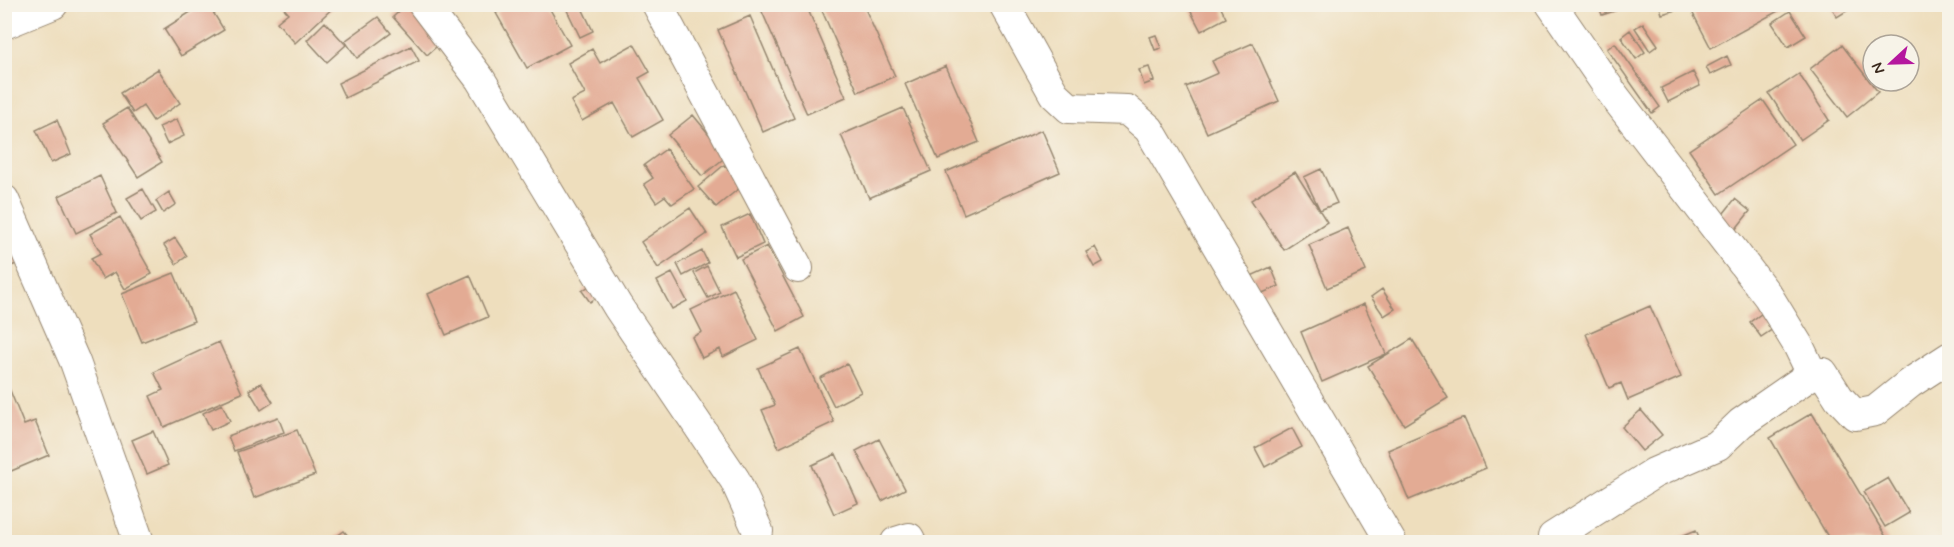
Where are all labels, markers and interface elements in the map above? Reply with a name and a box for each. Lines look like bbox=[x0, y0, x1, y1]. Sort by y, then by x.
north arrow bbox=[1861, 33, 1921, 93]
text: N bbox=[1867, 59, 1890, 77]

